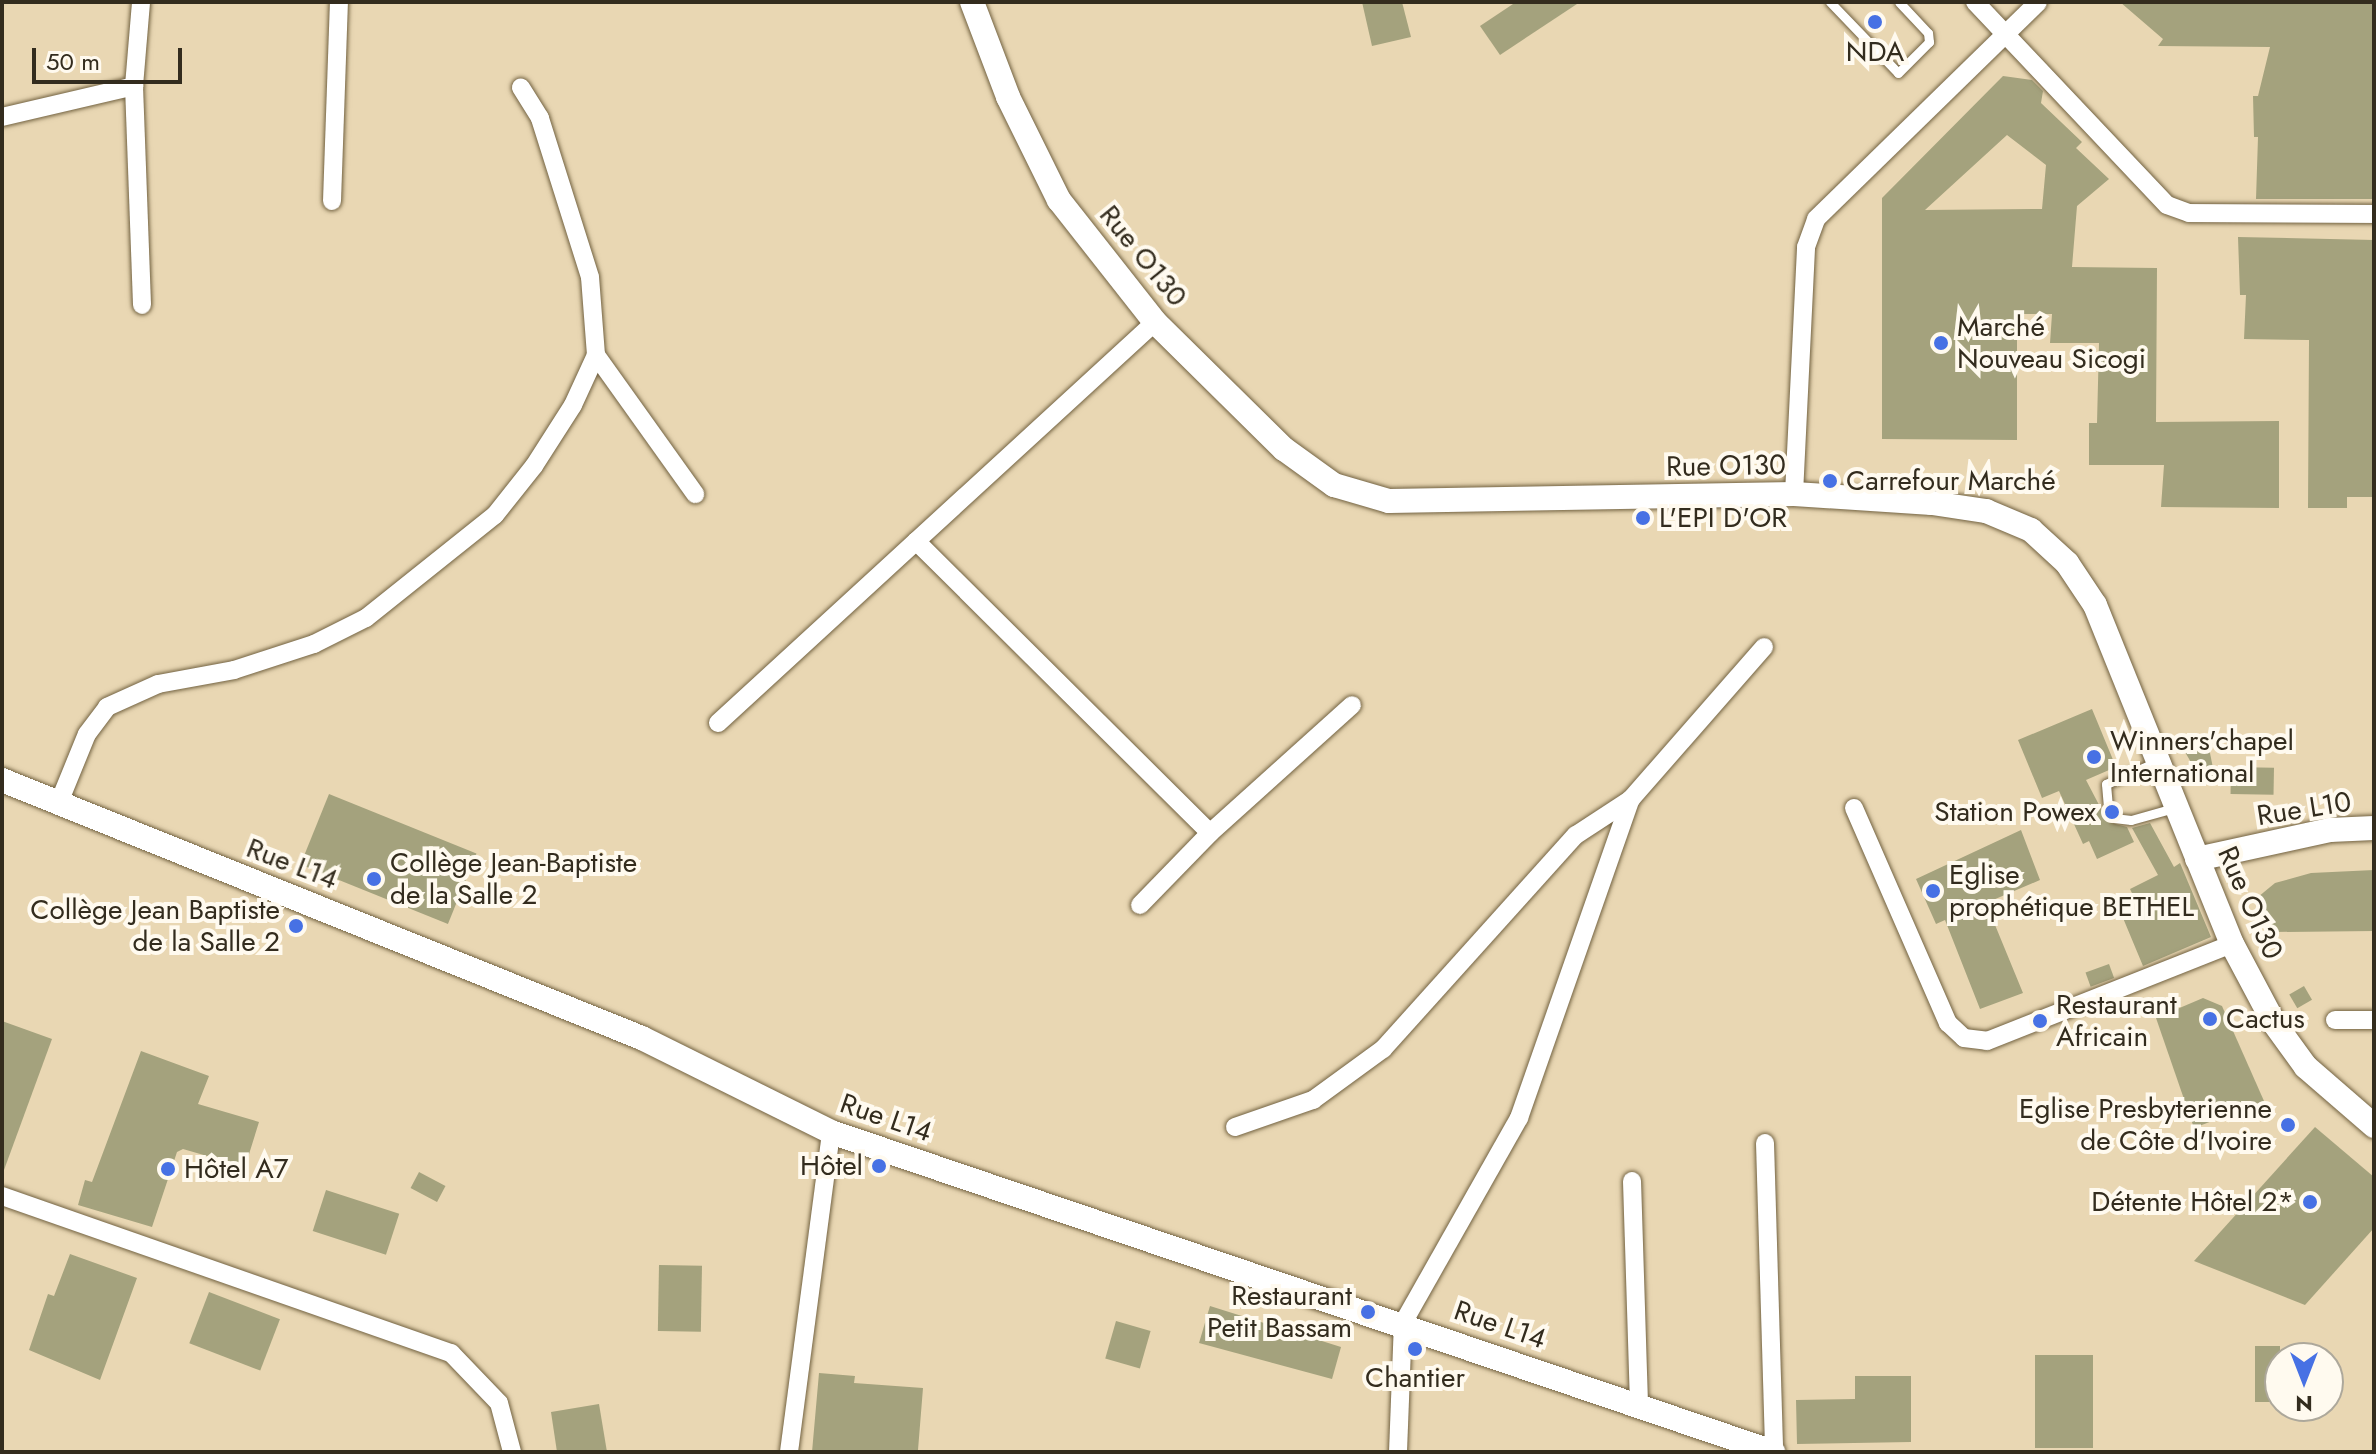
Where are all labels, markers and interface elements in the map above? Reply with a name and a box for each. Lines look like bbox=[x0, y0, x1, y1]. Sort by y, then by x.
marker: NDA bbox=[1866, 13, 1884, 31]
scale bar bbox=[36, 32, 186, 82]
place label: NDA bbox=[1846, 35, 1904, 69]
text: 50 m bbox=[46, 44, 100, 79]
street label: Rue O130 bbox=[1092, 199, 1194, 313]
place label: Marché Nouveau Sicogi bbox=[1957, 310, 2146, 376]
marker: Marché Nouveau Sicogi bbox=[1932, 334, 1950, 352]
street label: Rue O130 bbox=[1666, 448, 1786, 484]
place label: Carrefour Marché bbox=[1846, 464, 2056, 498]
marker: Carrefour Marché bbox=[1821, 472, 1839, 490]
place label: L'EPI D'OR bbox=[1659, 501, 1787, 535]
marker: L'EPI D'OR bbox=[1634, 509, 1652, 527]
place label: Winners'chapel International bbox=[2110, 724, 2294, 790]
marker: Winners'chapel International bbox=[2085, 748, 2103, 766]
street label: Rue L10 bbox=[2254, 785, 2354, 833]
place label: Station Powex bbox=[1934, 795, 2096, 829]
marker: Station Powex bbox=[2103, 803, 2121, 821]
street label: Rue L14 bbox=[242, 831, 342, 897]
street label: Rue O130 bbox=[2210, 841, 2290, 965]
place label: Collège Jean-Baptiste de la Salle 2 bbox=[390, 846, 637, 912]
place label: Eglise prophétique BETHEL bbox=[1949, 858, 2194, 924]
marker: Collège Jean-Baptiste de la Salle 2 bbox=[365, 870, 383, 888]
marker: Eglise prophétique BETHEL bbox=[1924, 882, 1942, 900]
place label: Collège Jean Baptiste de la Salle 2 bbox=[30, 893, 280, 959]
marker: Collège Jean Baptiste de la Salle 2 bbox=[287, 917, 305, 935]
place label: Restaurant Africain bbox=[2056, 988, 2177, 1054]
place label: Cactus bbox=[2226, 1002, 2305, 1036]
marker: Cactus bbox=[2201, 1010, 2219, 1028]
marker: Restaurant Africain bbox=[2031, 1012, 2049, 1030]
street label: Rue L14 bbox=[836, 1087, 936, 1149]
place label: Eglise Presbyterienne de Côte d'Ivoire bbox=[2019, 1092, 2272, 1158]
marker: Eglise Presbyterienne de Côte d'Ivoire bbox=[2279, 1116, 2297, 1134]
place label: Hôtel bbox=[800, 1149, 863, 1183]
place label: Hôtel A7 bbox=[184, 1152, 288, 1186]
marker: Hôtel bbox=[870, 1157, 888, 1175]
marker: Hôtel A7 bbox=[159, 1160, 177, 1178]
place label: Détente Hôtel 2* bbox=[2091, 1185, 2294, 1219]
marker: Détente Hôtel 2* bbox=[2301, 1193, 2319, 1211]
place label: Restaurant Petit Bassam bbox=[1207, 1279, 1352, 1345]
street label: Rue L14 bbox=[1450, 1294, 1550, 1356]
marker: Restaurant Petit Bassam bbox=[1359, 1303, 1377, 1321]
marker: Chantier bbox=[1406, 1340, 1424, 1358]
north arrow bbox=[2264, 1342, 2344, 1422]
place label: Chantier bbox=[1365, 1361, 1465, 1395]
text: N bbox=[2295, 1388, 2313, 1420]

